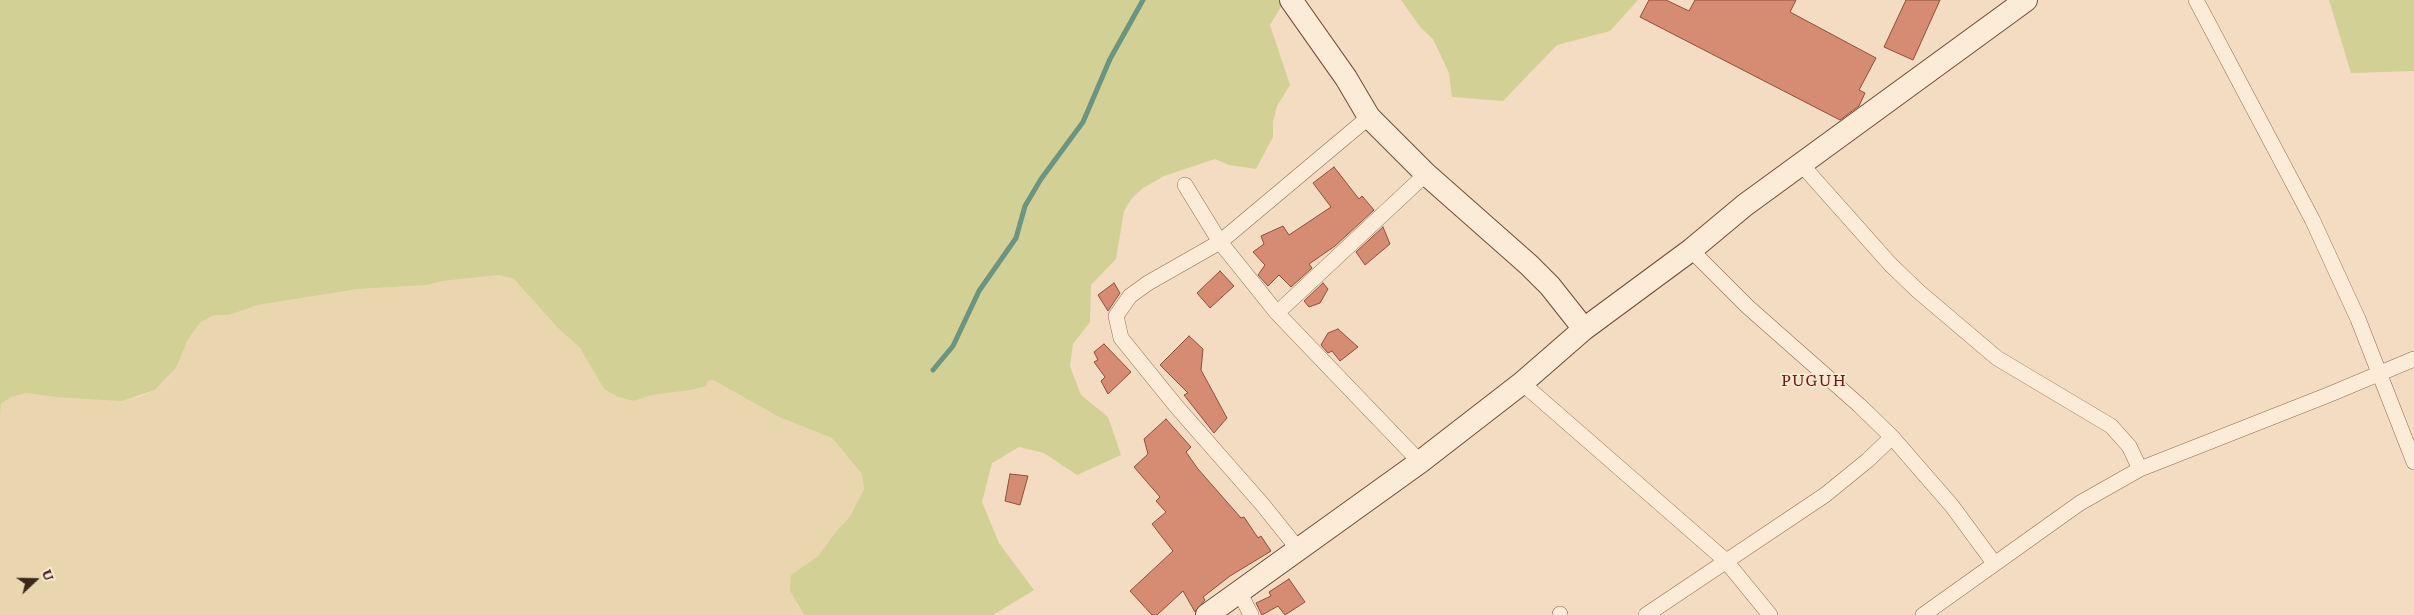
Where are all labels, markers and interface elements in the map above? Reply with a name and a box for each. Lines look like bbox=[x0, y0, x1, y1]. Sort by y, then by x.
district label: PUGUH bbox=[1780, 371, 1848, 391]
north arrow bbox=[10, 555, 60, 605]
text: U bbox=[38, 566, 60, 583]

